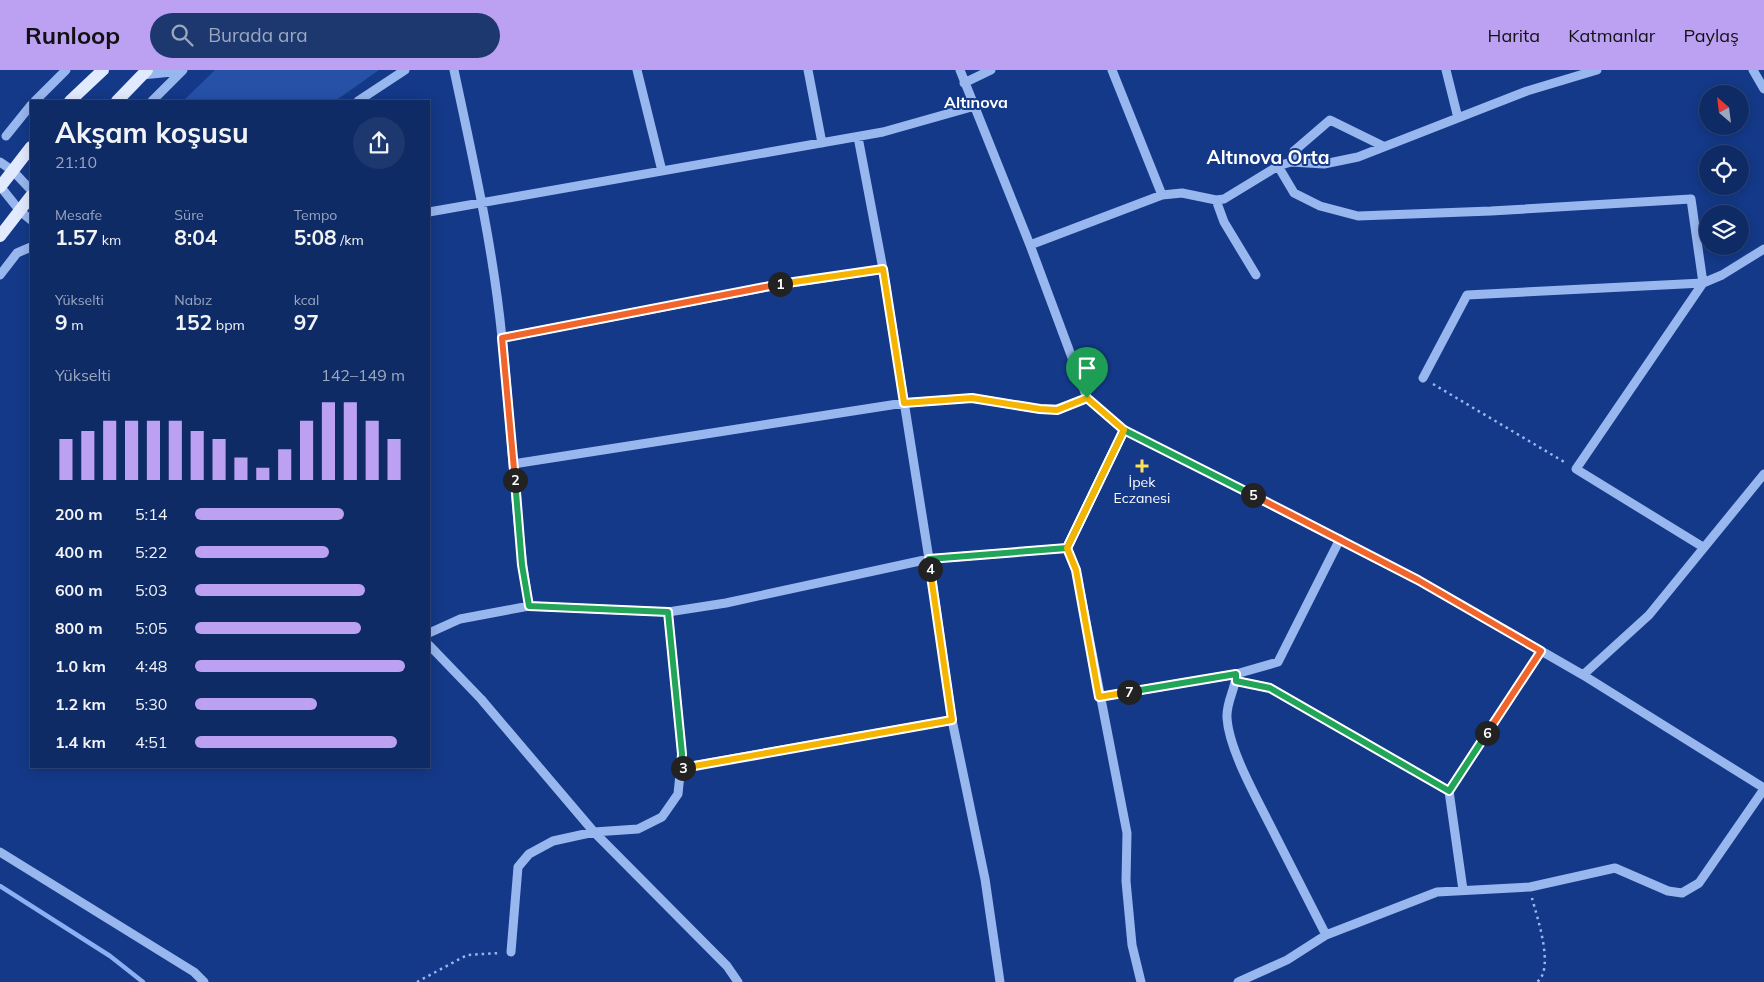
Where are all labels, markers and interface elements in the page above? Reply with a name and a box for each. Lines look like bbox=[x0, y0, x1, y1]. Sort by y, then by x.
search box bbox=[150, 13, 500, 58]
text: Runloop bbox=[25, 20, 120, 50]
icon: search bbox=[168, 21, 196, 49]
text: Burada ara bbox=[208, 23, 308, 47]
text: Harita bbox=[1488, 24, 1540, 47]
text: Katmanlar bbox=[1568, 24, 1655, 47]
text: Paylaş bbox=[1683, 24, 1739, 47]
north arrow bbox=[1699, 85, 1749, 135]
map controls bbox=[1699, 85, 1749, 255]
district label: Altınova bbox=[944, 92, 1008, 112]
text: Akşam koşusu bbox=[55, 115, 249, 150]
button: share bbox=[353, 117, 405, 169]
district label: Altınova Orta bbox=[1207, 145, 1329, 169]
button: locate bbox=[1699, 145, 1749, 195]
text: 21:10 bbox=[55, 152, 97, 172]
button: layers bbox=[1699, 205, 1749, 255]
text: Mesafe bbox=[55, 206, 102, 224]
text: Süre bbox=[174, 206, 204, 224]
text: Tempo bbox=[294, 206, 337, 224]
text: 1.57 bbox=[55, 224, 98, 250]
text: 8:04 bbox=[174, 224, 217, 250]
text: 5:08 bbox=[294, 224, 337, 250]
text: km bbox=[98, 231, 121, 249]
text: /km bbox=[337, 231, 364, 249]
pin: 1 bbox=[768, 272, 792, 296]
text: 1 bbox=[776, 275, 785, 293]
text: Yükselti bbox=[55, 291, 104, 309]
text: Nabız bbox=[174, 291, 212, 309]
text: kcal bbox=[294, 291, 319, 309]
text: 9 bbox=[55, 309, 68, 335]
text: 152 bbox=[174, 309, 212, 335]
text: 97 bbox=[294, 309, 319, 335]
text: m bbox=[68, 316, 84, 334]
text: bpm bbox=[212, 316, 245, 334]
pin bbox=[1066, 347, 1108, 398]
icon: arrive bbox=[1073, 354, 1101, 382]
text: Yükselti bbox=[55, 365, 111, 385]
text: 142–149 m bbox=[321, 365, 405, 385]
marker: İpek Eczanesi bbox=[1136, 460, 1148, 472]
pin: 2 bbox=[502, 468, 528, 492]
text: 2 bbox=[511, 471, 520, 489]
place label: İpek Eczanesi bbox=[1114, 473, 1170, 507]
pin: 5 bbox=[1240, 482, 1266, 508]
text: 5 bbox=[1249, 486, 1258, 504]
text: 200 m bbox=[55, 504, 103, 524]
text: 5:14 bbox=[135, 504, 167, 524]
text: 400 m bbox=[55, 542, 103, 562]
text: 5:22 bbox=[135, 542, 167, 562]
pin: 4 bbox=[918, 556, 942, 582]
text: 4 bbox=[926, 560, 935, 578]
text: 600 m bbox=[55, 580, 103, 600]
text: 5:03 bbox=[135, 580, 167, 600]
text: 800 m bbox=[55, 618, 103, 638]
text: 5:05 bbox=[135, 618, 167, 638]
text: 1.0 km bbox=[55, 656, 106, 676]
text: 4:48 bbox=[135, 656, 167, 676]
pin: 7 bbox=[1116, 680, 1142, 704]
text: 7 bbox=[1125, 683, 1134, 701]
text: 1.2 km bbox=[55, 694, 106, 714]
text: 5:30 bbox=[135, 694, 167, 714]
pin: 6 bbox=[1474, 720, 1500, 746]
text: 6 bbox=[1483, 724, 1492, 742]
text: 1.4 km bbox=[55, 732, 106, 752]
text: 4:51 bbox=[135, 732, 167, 752]
pin: 3 bbox=[670, 756, 696, 780]
text: 3 bbox=[679, 759, 688, 777]

